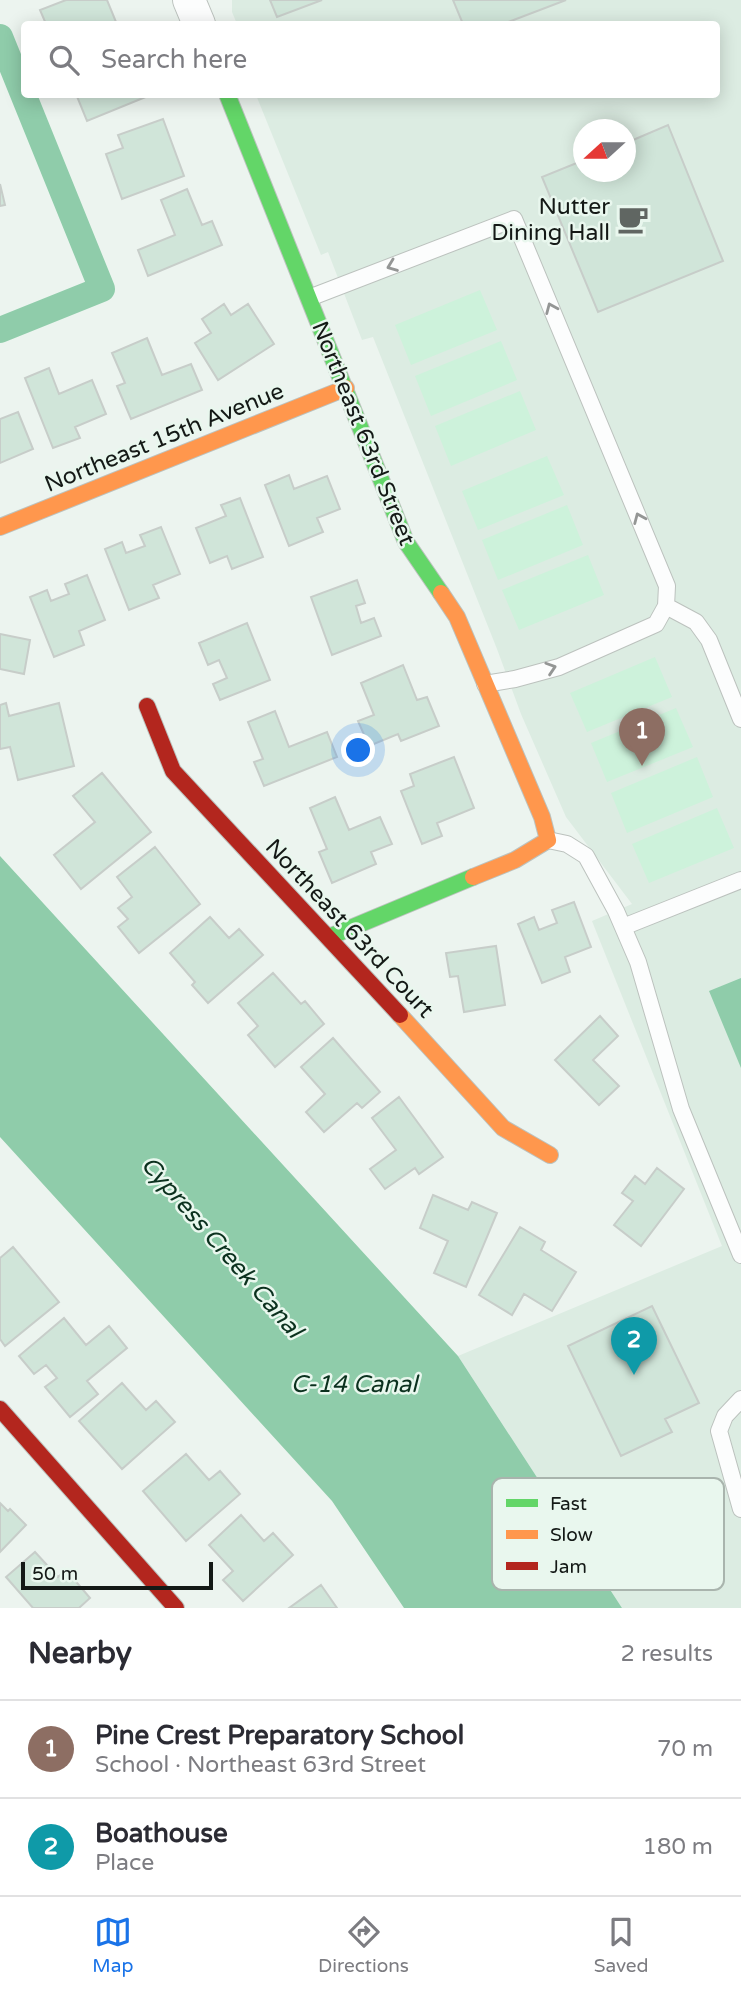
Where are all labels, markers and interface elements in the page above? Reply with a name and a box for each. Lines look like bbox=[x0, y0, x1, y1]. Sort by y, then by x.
search box bbox=[21, 21, 720, 98]
icon: search bbox=[45, 41, 83, 79]
text: Search here bbox=[101, 44, 247, 75]
north arrow bbox=[573, 119, 636, 182]
place label: Nutter Dining Hall bbox=[491, 193, 610, 247]
cafe icon: Nutter Dining Hall bbox=[616, 202, 650, 236]
one-way arrow bbox=[387, 257, 399, 271]
one-way arrow bbox=[546, 303, 560, 315]
street label: Northeast 63rd Street bbox=[305, 317, 421, 550]
street label: Northeast 15th Avenue bbox=[41, 377, 288, 499]
one-way arrow bbox=[633, 513, 647, 525]
one-way arrow bbox=[545, 662, 557, 677]
pin: 1 bbox=[619, 708, 665, 766]
your location bbox=[341, 733, 375, 767]
street label: Northeast 63rd Court bbox=[259, 833, 440, 1024]
water label: Cypress Creek Canal bbox=[135, 1151, 310, 1346]
pin: 2 bbox=[611, 1317, 657, 1375]
water label: C-14 Canal bbox=[291, 1370, 420, 1399]
legend bbox=[492, 1478, 724, 1590]
text: Fast bbox=[550, 1493, 587, 1515]
text: Slow bbox=[550, 1524, 593, 1546]
text: Jam bbox=[550, 1556, 587, 1578]
scale bar bbox=[21, 1559, 214, 1591]
text: 50 m bbox=[32, 1563, 78, 1585]
text: Nearby bbox=[28, 1635, 132, 1672]
text: 2 results bbox=[620, 1640, 713, 1668]
text: Pine Crest Preparatory School bbox=[95, 1720, 464, 1751]
text: 1 bbox=[44, 1735, 58, 1763]
text: 70 m bbox=[657, 1735, 713, 1763]
text: School · Northeast 63rd Street bbox=[95, 1751, 426, 1779]
text: Boathouse bbox=[95, 1818, 228, 1849]
text: 2 bbox=[44, 1833, 58, 1861]
text: 180 m bbox=[643, 1833, 713, 1861]
text: Place bbox=[95, 1849, 154, 1877]
tab: Map bbox=[92, 1913, 133, 1977]
tab: Directions bbox=[318, 1913, 409, 1977]
tab: Saved bbox=[594, 1913, 649, 1977]

